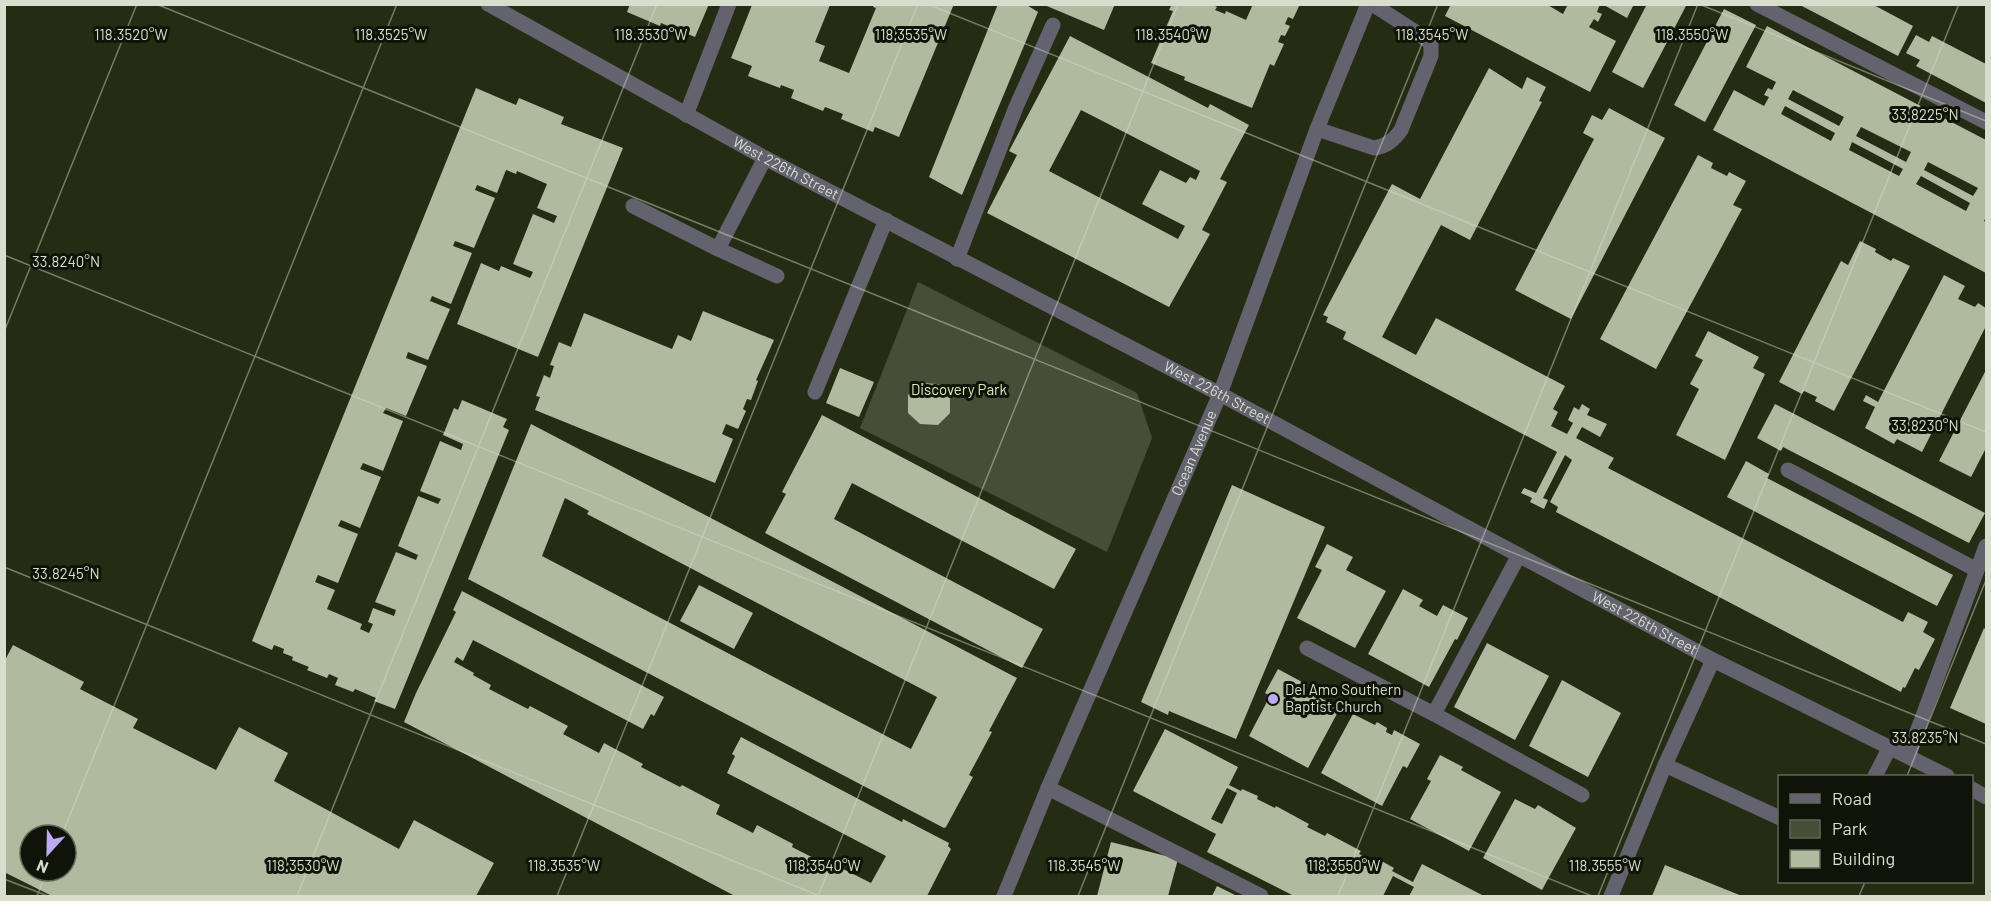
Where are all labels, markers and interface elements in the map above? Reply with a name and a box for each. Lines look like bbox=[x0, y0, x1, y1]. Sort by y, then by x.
text: 118.3520°W bbox=[94, 25, 168, 43]
text: 118.3525°W bbox=[355, 25, 427, 43]
text: 118.3530°W bbox=[614, 25, 688, 43]
text: 118.3535°W bbox=[875, 25, 947, 43]
text: 118.3540°W bbox=[1135, 25, 1209, 43]
text: 118.3545°W bbox=[1396, 25, 1468, 43]
text: 118.3550°W bbox=[1655, 25, 1729, 43]
text: 33.8225°N bbox=[1891, 105, 1959, 123]
street label: West 226th Street bbox=[730, 132, 842, 203]
text: 33.8240°N bbox=[32, 252, 100, 270]
street label: West 226th Street bbox=[1161, 356, 1273, 427]
park label: Discovery Park bbox=[911, 380, 1008, 398]
street label: Ocean Avenue bbox=[1167, 407, 1220, 498]
text: 33.8230°N bbox=[1891, 416, 1959, 434]
text: 33.8245°N bbox=[32, 564, 100, 582]
street label: West 226th Street bbox=[1589, 586, 1701, 658]
place label: Del Amo Southern Baptist Church bbox=[1285, 680, 1401, 715]
marker: Del Amo Southern Baptist Church bbox=[1266, 692, 1280, 706]
text: 33.8235°N bbox=[1892, 728, 1958, 746]
legend bbox=[1778, 775, 1973, 883]
text: Road bbox=[1832, 787, 1872, 809]
text: Park bbox=[1832, 817, 1867, 839]
north arrow bbox=[18, 823, 78, 883]
text: Building bbox=[1832, 847, 1895, 869]
text: 118.3530°W bbox=[266, 856, 340, 874]
text: 118.3535°W bbox=[528, 856, 600, 874]
text: 118.3540°W bbox=[787, 856, 861, 874]
text: 118.3545°W bbox=[1048, 856, 1120, 874]
text: 118.3550°W bbox=[1307, 856, 1381, 874]
text: 118.3555°W bbox=[1569, 856, 1641, 874]
text: N bbox=[34, 857, 51, 878]

